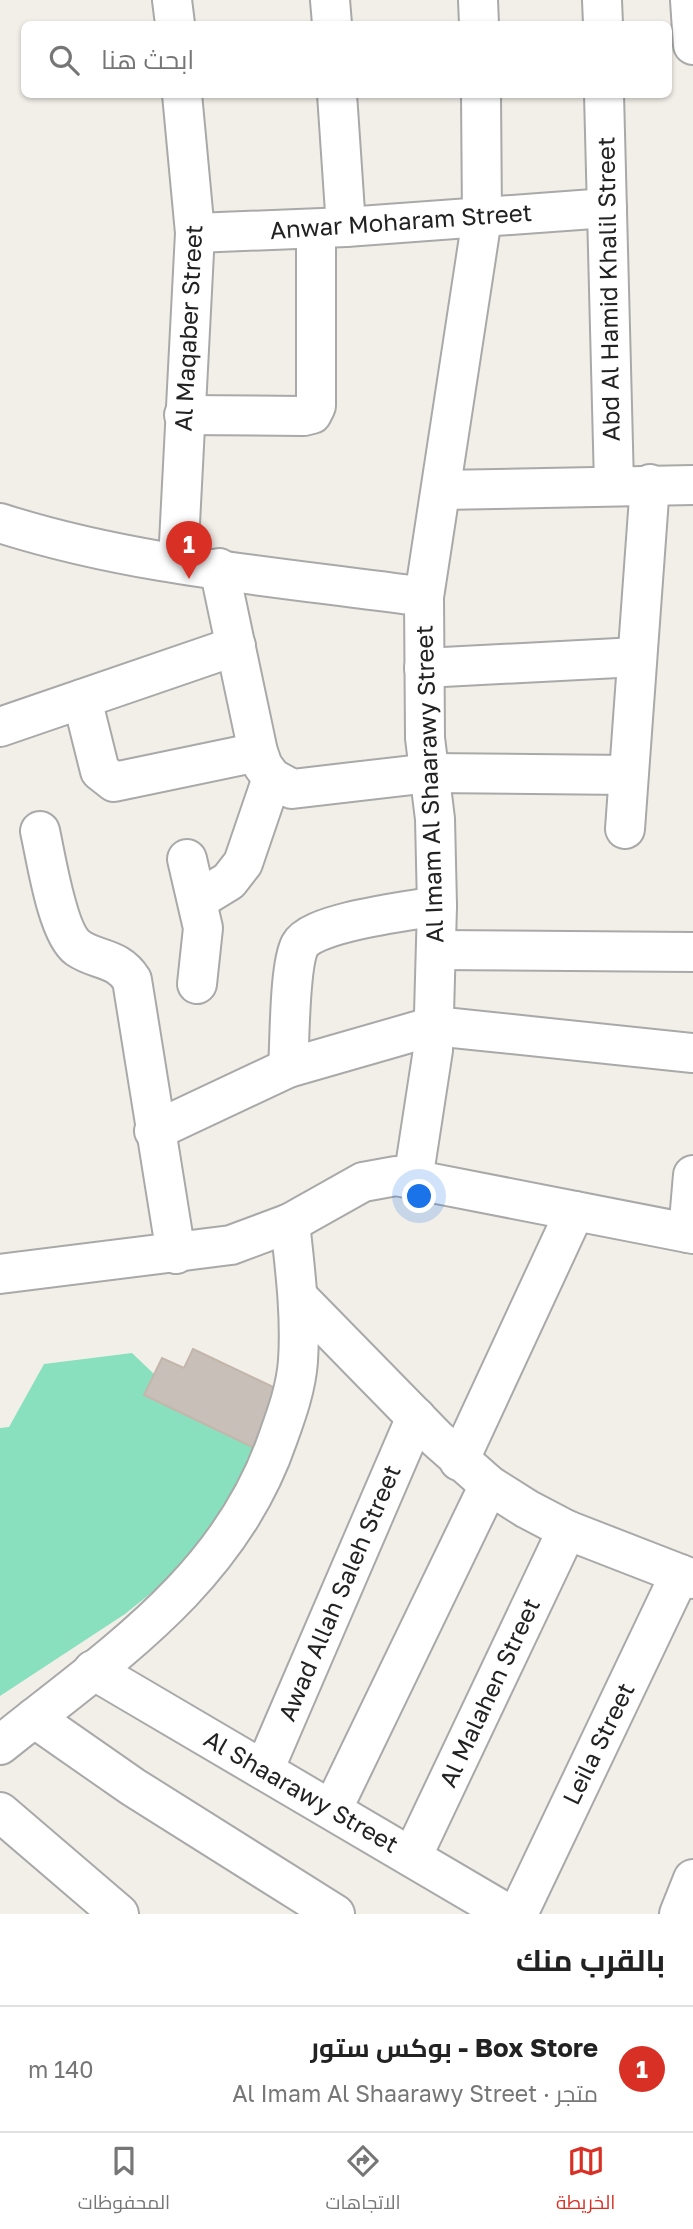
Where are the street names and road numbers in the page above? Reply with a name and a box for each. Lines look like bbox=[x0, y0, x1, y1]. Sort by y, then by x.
street label: Abd Al Hamid Khalil Street bbox=[590, 136, 625, 442]
street label: Anwar Moharam Street bbox=[269, 197, 533, 244]
street label: Al Maqaber Street bbox=[168, 224, 207, 432]
street label: Al Imam Al Shaarawy Street bbox=[408, 625, 449, 944]
street label: Awad Allah Saleh Street bbox=[271, 1460, 406, 1725]
street label: Al Malahen Street bbox=[432, 1593, 545, 1791]
street label: Leila Street bbox=[556, 1678, 640, 1809]
street label: Al Shaarawy Street bbox=[200, 1723, 404, 1858]

